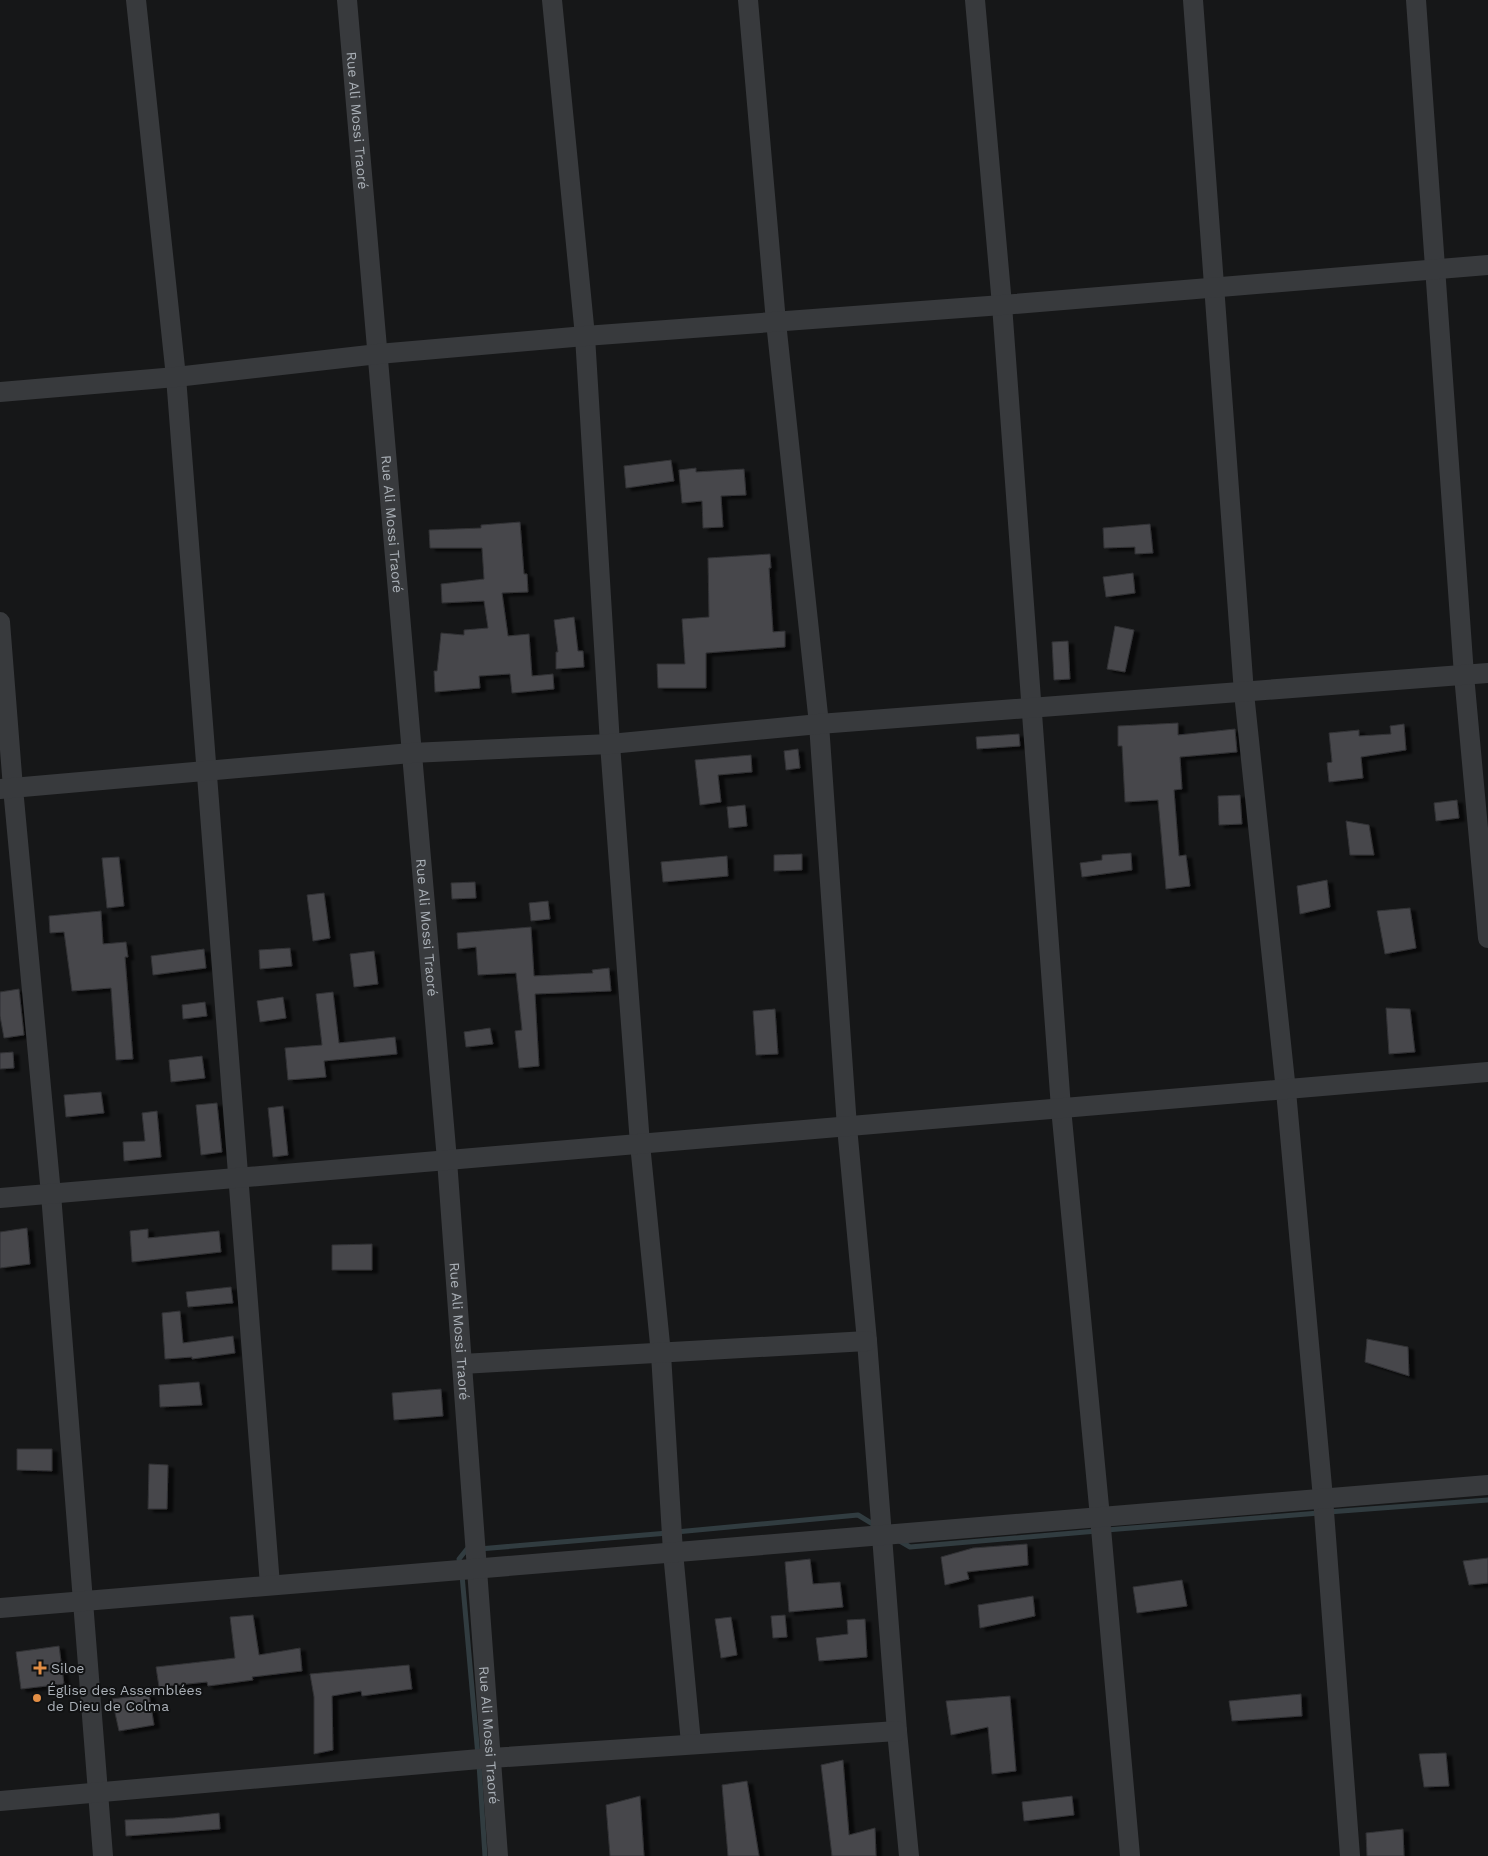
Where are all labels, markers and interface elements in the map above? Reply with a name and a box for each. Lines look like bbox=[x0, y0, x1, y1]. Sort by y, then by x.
street label: Rue Ali Mossi Traoré bbox=[343, 51, 371, 190]
street label: Rue Ali Mossi Traoré bbox=[378, 454, 406, 594]
street label: Rue Ali Mossi Traoré bbox=[413, 858, 441, 997]
street label: Rue Ali Mossi Traoré bbox=[447, 1262, 473, 1401]
place label: Siloe bbox=[51, 1660, 84, 1676]
marker: Siloe bbox=[33, 1661, 47, 1675]
street label: Rue Ali Mossi Traoré bbox=[476, 1666, 502, 1805]
place label: Église des Assemblées de Dieu de Colma bbox=[47, 1682, 202, 1714]
marker: Église des Assemblées de Dieu de Colma bbox=[31, 1692, 43, 1704]

